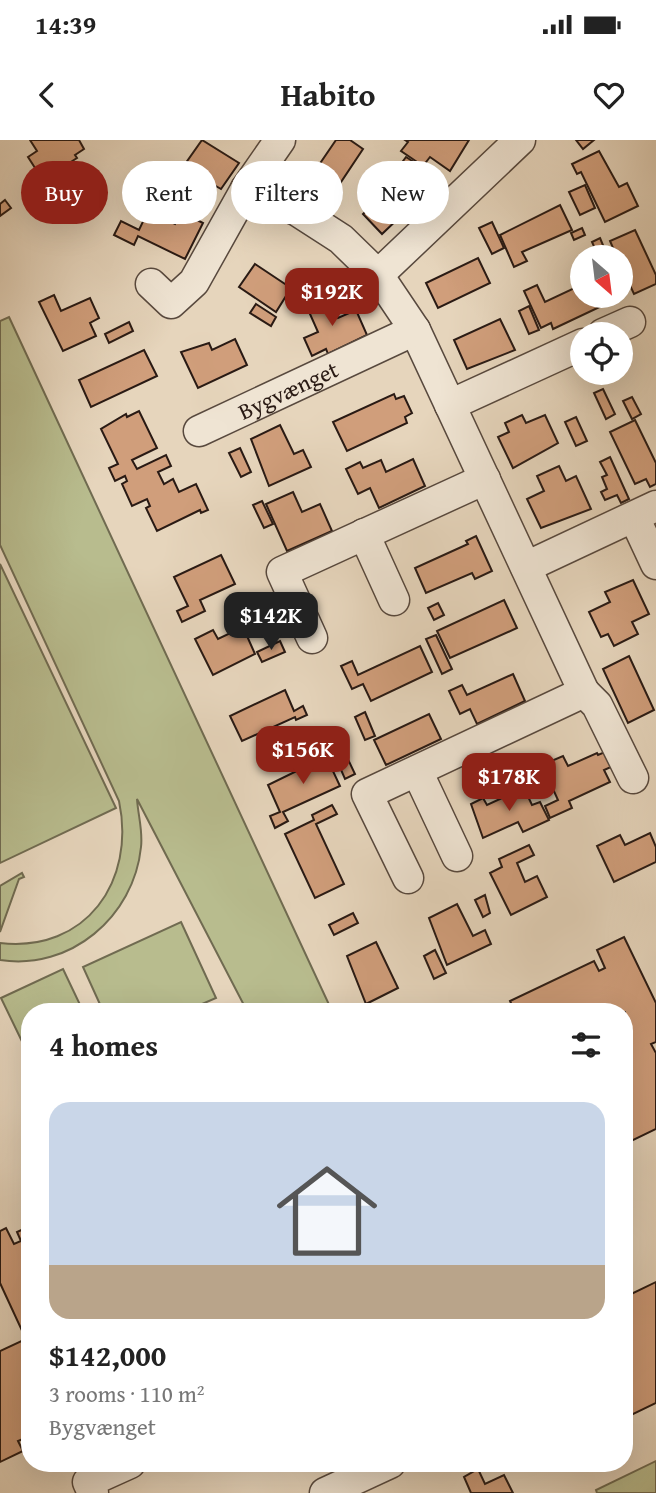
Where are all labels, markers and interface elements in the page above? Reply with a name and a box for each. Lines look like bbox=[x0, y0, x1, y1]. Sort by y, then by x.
text: 14:39 bbox=[35, 5, 96, 44]
text: Habito bbox=[280, 71, 376, 118]
icon: back bbox=[28, 76, 66, 114]
icon: heart bbox=[590, 76, 628, 114]
chip: Buy bbox=[21, 161, 108, 224]
chip: Rent bbox=[122, 161, 217, 224]
chip: Filters bbox=[231, 161, 343, 224]
chip: New bbox=[357, 161, 449, 224]
north arrow bbox=[570, 245, 634, 308]
map controls bbox=[570, 245, 633, 385]
pin: $192K bbox=[283, 268, 381, 328]
text: $192K bbox=[301, 274, 363, 307]
button: locate bbox=[570, 322, 633, 385]
street label: Bygvænget bbox=[232, 352, 343, 427]
pin: $142K bbox=[222, 592, 320, 652]
text: $142K bbox=[240, 598, 302, 631]
pin: $156K bbox=[254, 726, 352, 786]
text: $156K bbox=[272, 732, 334, 765]
pin: $178K bbox=[460, 754, 558, 813]
text: $178K bbox=[478, 759, 540, 792]
text: 4 homes bbox=[49, 1023, 158, 1067]
icon: filters bbox=[567, 1026, 605, 1064]
icon: home bbox=[264, 1148, 390, 1274]
text: $142,000 bbox=[49, 1333, 166, 1377]
text: 3 rooms · 110 m² bbox=[49, 1377, 204, 1410]
text: Bygvænget bbox=[49, 1410, 156, 1443]

